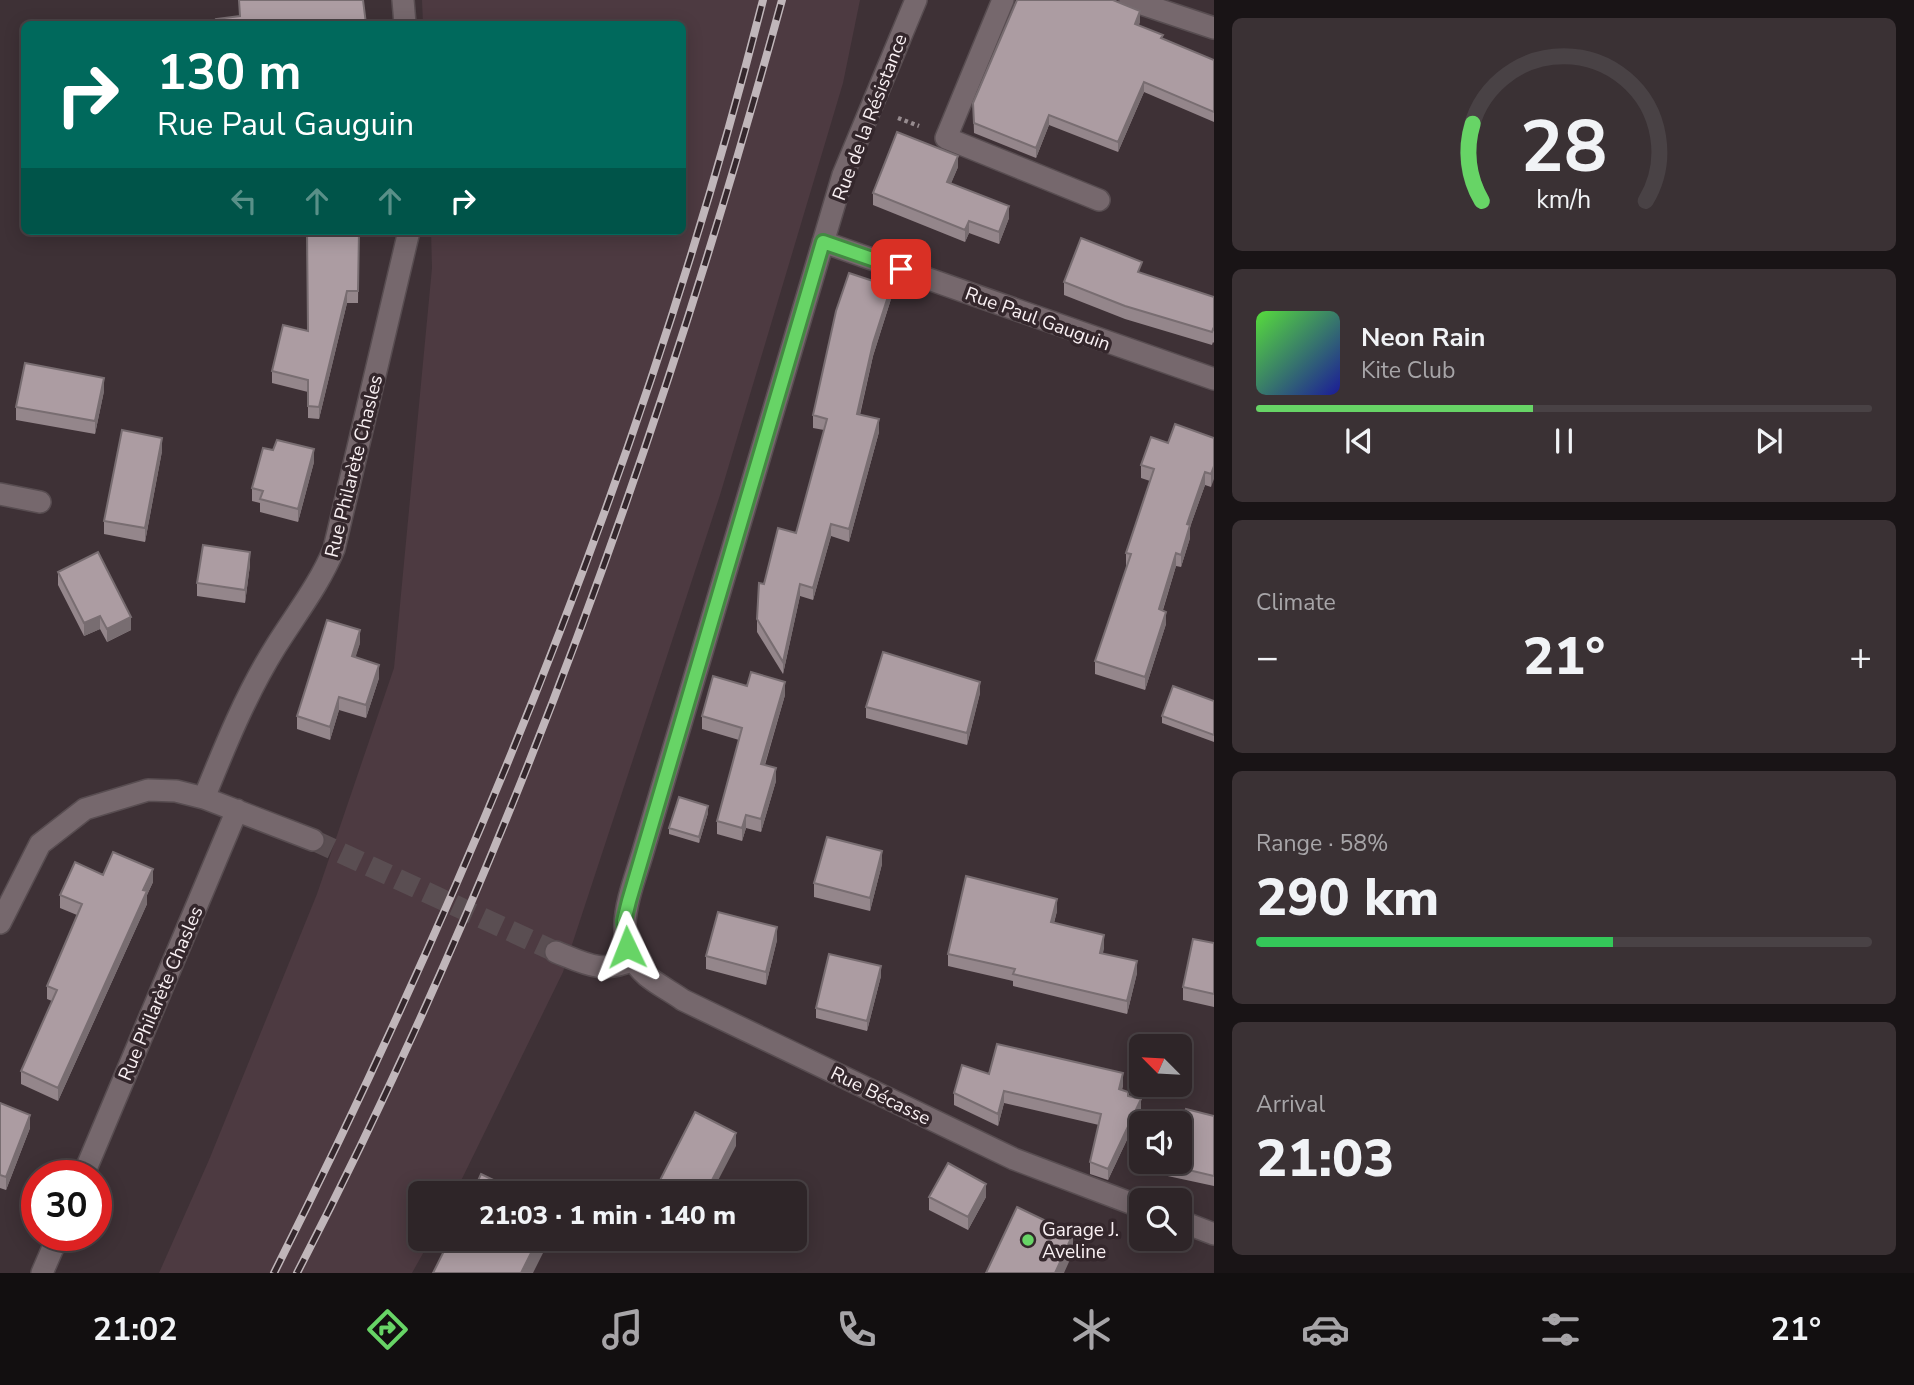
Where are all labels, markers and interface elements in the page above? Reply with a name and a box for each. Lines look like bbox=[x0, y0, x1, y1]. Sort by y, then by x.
street label: Rue de la Résistance bbox=[826, 30, 914, 204]
text: 130 m bbox=[157, 39, 301, 106]
icon: right bbox=[42, 49, 133, 140]
text: 28 bbox=[1520, 97, 1608, 197]
text: Rue Paul Gauguin bbox=[157, 103, 414, 146]
icon: left bbox=[225, 182, 263, 220]
icon: ahead bbox=[298, 182, 336, 220]
icon: ahead bbox=[371, 182, 409, 220]
icon: right bbox=[444, 182, 482, 220]
text: km/h bbox=[1536, 182, 1592, 216]
pin bbox=[871, 239, 931, 299]
icon: arrive bbox=[882, 250, 920, 288]
street label: Rue Paul Gauguin bbox=[961, 281, 1114, 357]
text: Neon Rain bbox=[1361, 320, 1486, 355]
text: Kite Club bbox=[1361, 355, 1455, 386]
street label: Rue Philarète Chasles bbox=[319, 372, 389, 560]
icon: previous bbox=[1340, 422, 1378, 460]
icon: pause bbox=[1545, 422, 1583, 460]
icon: next bbox=[1750, 422, 1788, 460]
text: Climate bbox=[1256, 587, 1336, 618]
text: 21° bbox=[1523, 621, 1605, 692]
text: − bbox=[1256, 632, 1279, 683]
text: + bbox=[1849, 632, 1872, 683]
text: Range · 58% bbox=[1256, 828, 1388, 859]
text: 290 km bbox=[1256, 862, 1439, 933]
street label: Rue Philarète Chasles bbox=[112, 902, 209, 1085]
position arrow bbox=[590, 910, 664, 984]
north arrow bbox=[1129, 1034, 1192, 1097]
map controls bbox=[1129, 1034, 1192, 1251]
street label: Rue Bécasse bbox=[826, 1060, 935, 1131]
text: Arrival bbox=[1256, 1089, 1325, 1120]
button: sound bbox=[1129, 1111, 1192, 1174]
text: 21:03 bbox=[1256, 1123, 1394, 1194]
speed limit sign: 30 bbox=[21, 1160, 112, 1251]
button: search bbox=[1129, 1188, 1192, 1251]
text: 21:03 · 1 min · 140 m bbox=[479, 1198, 736, 1233]
place label: Garage J. Aveline bbox=[1042, 1217, 1119, 1265]
marker: Garage J. Aveline bbox=[1020, 1232, 1036, 1248]
icon: directions bbox=[363, 1305, 412, 1354]
icon: music bbox=[598, 1305, 647, 1354]
icon: phone bbox=[832, 1305, 881, 1354]
icon: climate bbox=[1067, 1305, 1116, 1354]
icon: car bbox=[1301, 1305, 1350, 1354]
icon: filters bbox=[1536, 1305, 1585, 1354]
text: 21:02 bbox=[93, 1308, 178, 1351]
text: 21° bbox=[1771, 1308, 1821, 1351]

